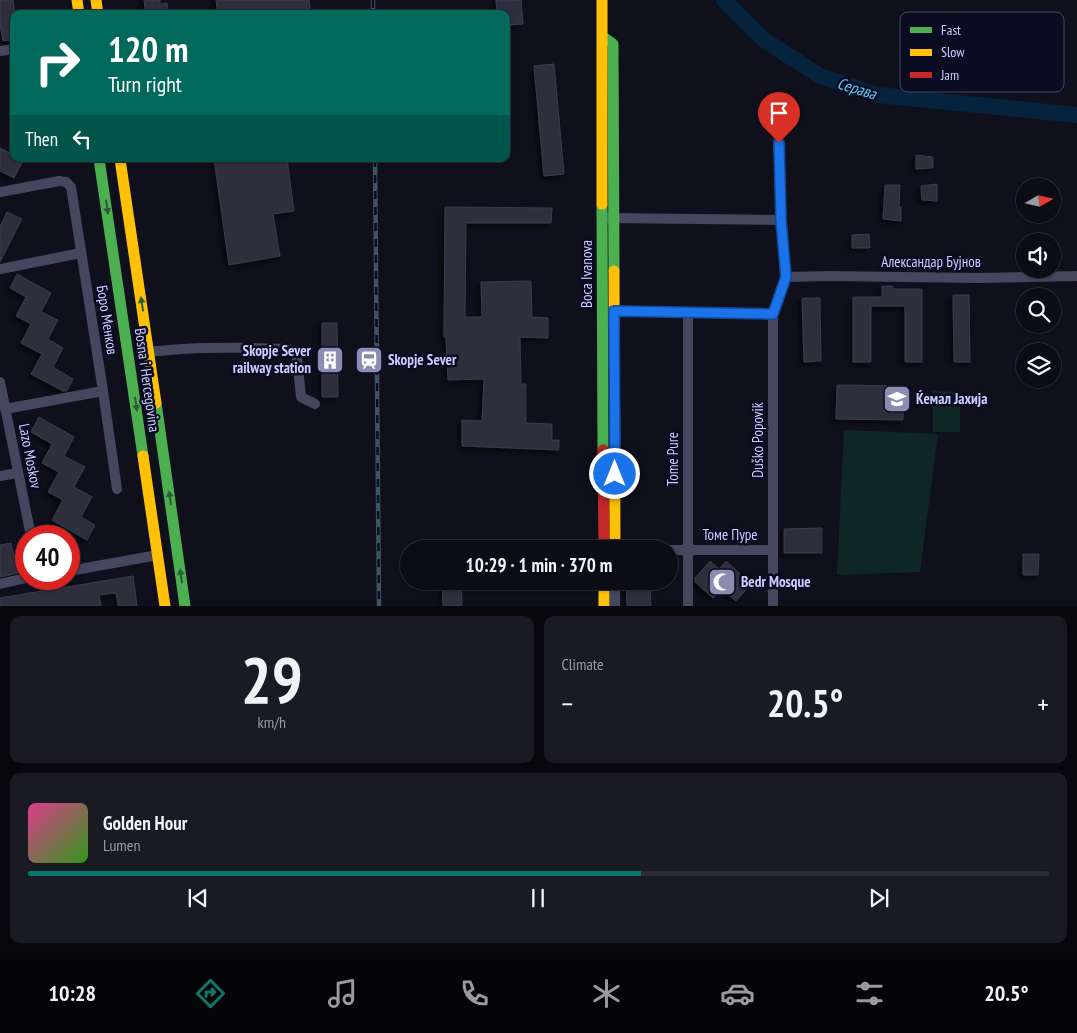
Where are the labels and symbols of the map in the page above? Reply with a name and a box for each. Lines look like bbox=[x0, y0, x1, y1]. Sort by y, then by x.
legend bbox=[900, 12, 1064, 92]
text: Fast bbox=[941, 21, 961, 39]
text: Slow bbox=[941, 43, 965, 61]
text: Jam bbox=[940, 66, 959, 84]
water label: Серава bbox=[835, 73, 880, 104]
pin bbox=[758, 92, 800, 143]
north arrow bbox=[1016, 178, 1061, 222]
one-way arrow bbox=[103, 199, 111, 215]
street label: Boca Ivanova bbox=[577, 240, 596, 308]
street label: Александар Бујнов bbox=[881, 252, 981, 271]
street label: Боро Менков bbox=[93, 284, 122, 356]
one-way arrow bbox=[138, 295, 146, 311]
street label: Bosna i Hercegovina bbox=[131, 327, 164, 433]
place label: Skopje Sever railway station bbox=[233, 341, 312, 377]
building icon: Skopje Sever railway station bbox=[315, 345, 345, 375]
station icon: Skopje Sever bbox=[354, 345, 384, 375]
place label: Skopje Sever bbox=[388, 350, 457, 369]
school or university icon: Ќемал Јахија bbox=[882, 384, 912, 414]
place label: Ќемал Јахија bbox=[916, 389, 987, 408]
one-way arrow bbox=[132, 396, 140, 412]
street label: Duško Popoviḱ bbox=[748, 402, 767, 478]
street label: Lazo Moskov bbox=[15, 422, 46, 490]
street label: Tome Pure bbox=[663, 432, 682, 486]
position arrow bbox=[588, 447, 640, 499]
one-way arrow bbox=[166, 490, 174, 506]
speed limit sign: 40 bbox=[15, 525, 80, 590]
street label: Томе Пуре bbox=[702, 525, 758, 544]
mosque icon: Bedr Mosque bbox=[707, 567, 737, 597]
one-way arrow bbox=[177, 568, 185, 584]
place label: Bedr Mosque bbox=[741, 572, 811, 591]

